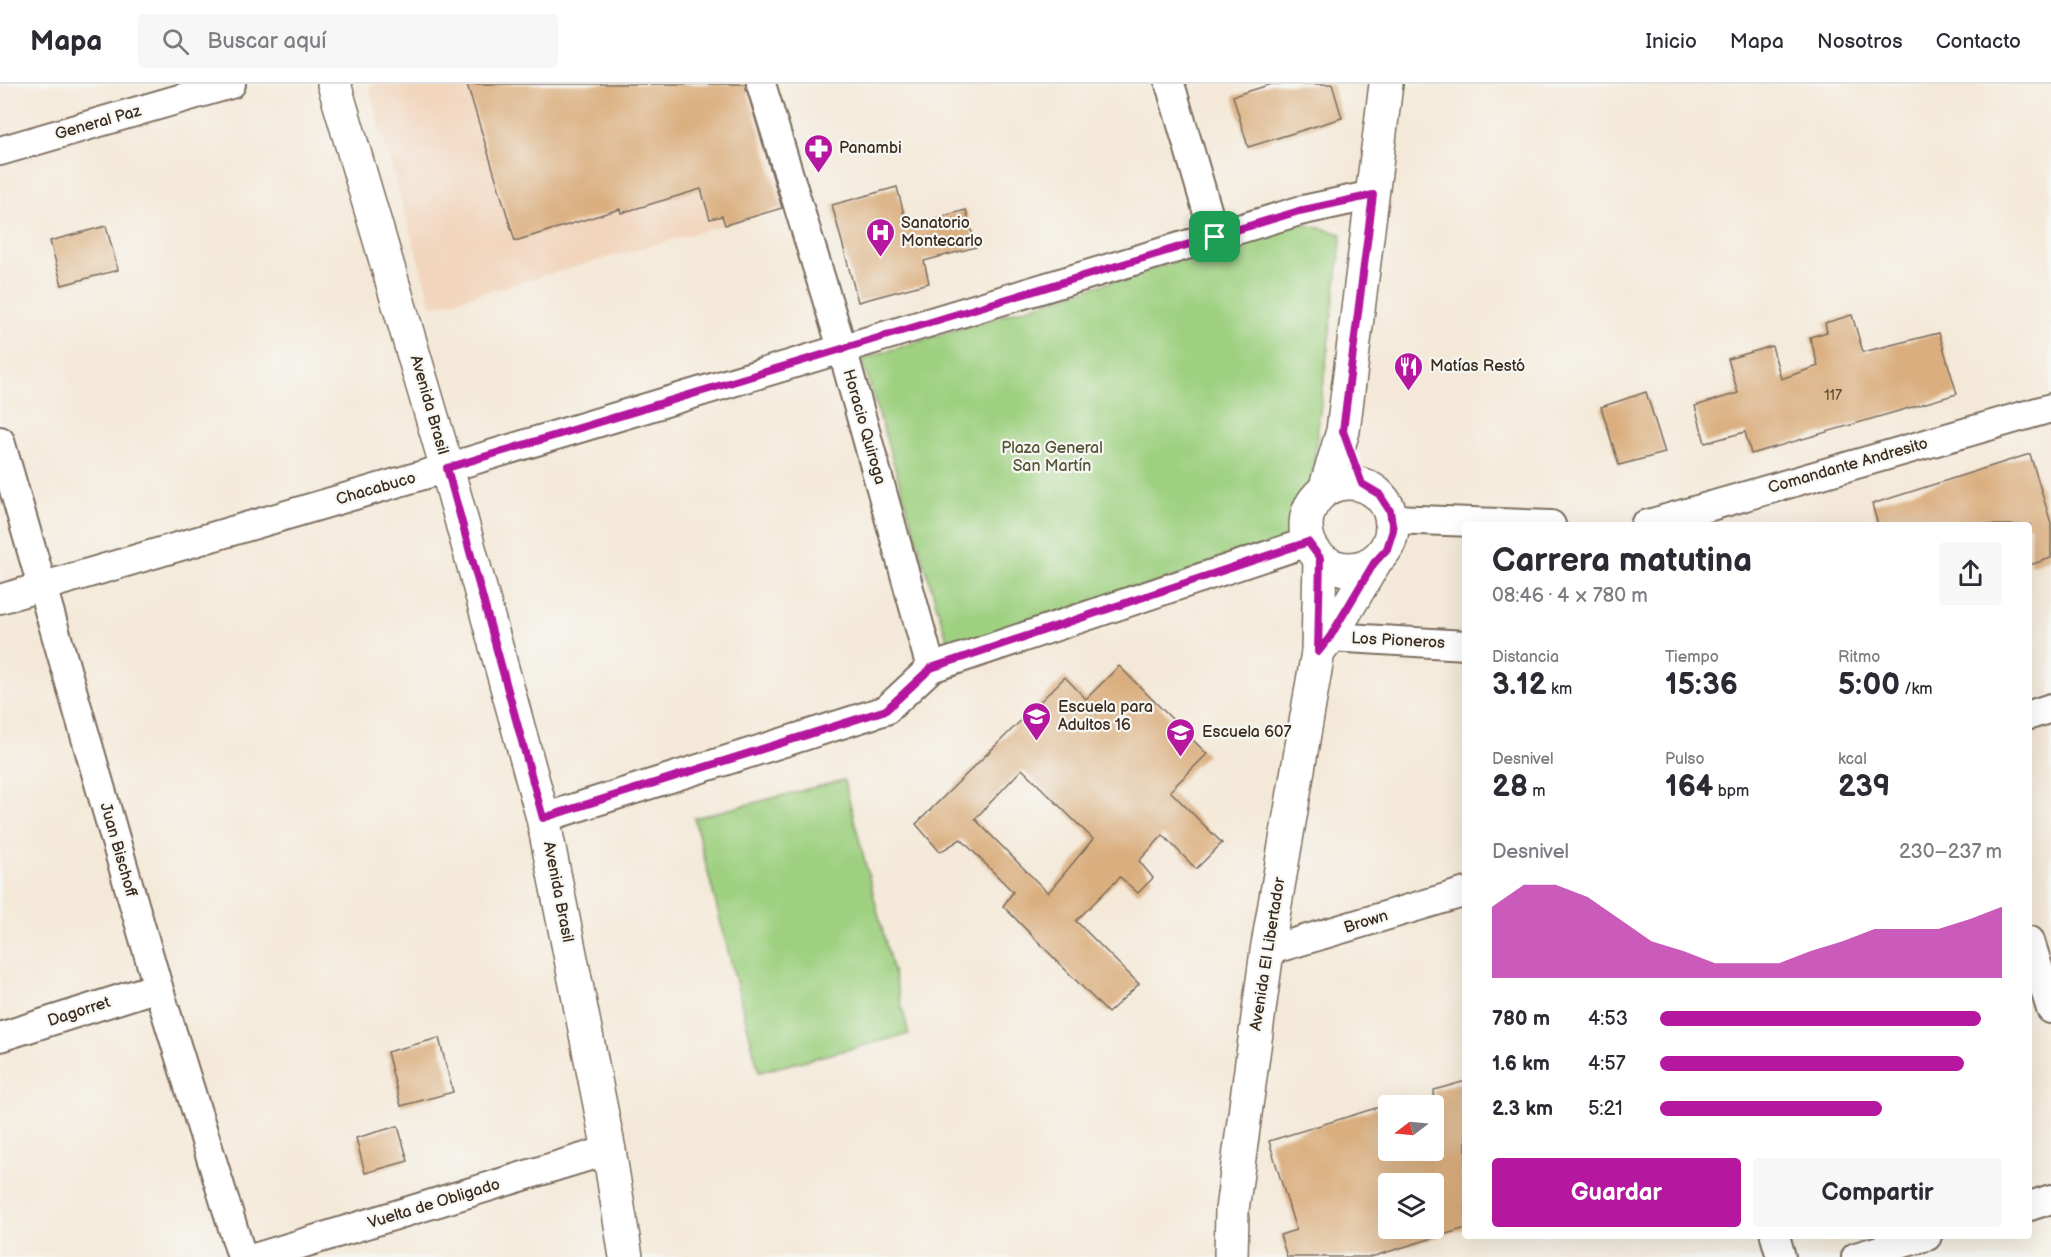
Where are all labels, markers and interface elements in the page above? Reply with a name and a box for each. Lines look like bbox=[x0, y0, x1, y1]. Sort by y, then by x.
search box bbox=[138, 14, 558, 68]
text: Mapa bbox=[30, 25, 102, 58]
icon: search bbox=[159, 25, 192, 58]
text: Buscar aquí bbox=[207, 28, 326, 55]
text: Inicio bbox=[1646, 29, 1697, 54]
text: Mapa bbox=[1730, 29, 1784, 54]
text: Nosotros bbox=[1817, 29, 1903, 54]
text: Contacto bbox=[1936, 29, 2021, 54]
street label: General Paz bbox=[53, 102, 144, 144]
pharmacy icon: Panambi bbox=[802, 132, 834, 174]
place label: Panambi bbox=[839, 139, 902, 158]
pin bbox=[1189, 211, 1240, 262]
place label: Sanatorio Montecarlo bbox=[901, 214, 983, 251]
hospital icon: Sanatorio Montecarlo bbox=[864, 216, 896, 258]
icon: arrive bbox=[1198, 220, 1231, 253]
restaurant icon: Matías Restó bbox=[1393, 350, 1425, 392]
street label: Avenida Brasil bbox=[406, 353, 452, 457]
place label: Matías Restó bbox=[1430, 357, 1525, 376]
street label: Horacio Quiroga bbox=[838, 367, 890, 487]
house number: 117 bbox=[1824, 387, 1842, 404]
street label: Comandante Andresito bbox=[1766, 434, 1930, 498]
park label: Plaza General San Martín bbox=[1001, 439, 1103, 476]
street label: Chacabuco bbox=[334, 469, 418, 509]
text: Carrera matutina bbox=[1492, 541, 1752, 581]
button: share bbox=[1939, 542, 2002, 605]
text: 08:46 · 4 × 780 m bbox=[1492, 584, 1648, 608]
street label: Los Pioneros bbox=[1351, 629, 1445, 653]
text: Distancia bbox=[1492, 648, 1559, 667]
text: Tiempo bbox=[1665, 648, 1719, 667]
text: Ritmo bbox=[1838, 648, 1880, 667]
text: 3.12 bbox=[1492, 667, 1547, 703]
text: 15:36 bbox=[1665, 667, 1738, 703]
text: 5:00 bbox=[1838, 667, 1900, 703]
text: km bbox=[1547, 680, 1572, 699]
text: /km bbox=[1900, 680, 1933, 699]
place label: Escuela para Adultos 16 bbox=[1058, 698, 1153, 735]
school or university icon: Escuela para Adultos 16 bbox=[1021, 700, 1053, 742]
school or university icon: Escuela 607 bbox=[1165, 716, 1197, 758]
place label: Escuela 607 bbox=[1202, 723, 1291, 742]
text: Desnivel bbox=[1492, 750, 1554, 769]
text: Pulso bbox=[1665, 750, 1705, 769]
text: kcal bbox=[1838, 750, 1867, 769]
text: 28 bbox=[1492, 769, 1528, 805]
text: 164 bbox=[1665, 769, 1713, 805]
text: 239 bbox=[1838, 769, 1890, 805]
text: m bbox=[1528, 782, 1546, 801]
text: bpm bbox=[1713, 782, 1749, 801]
street label: Juan Bischoff bbox=[95, 801, 141, 900]
street label: Avenida Brasil bbox=[539, 840, 577, 944]
text: Desnivel bbox=[1492, 840, 1569, 864]
text: 230–237 m bbox=[1899, 840, 2002, 864]
street label: Avenida El Libertador bbox=[1246, 876, 1290, 1032]
street label: Brown bbox=[1342, 906, 1390, 938]
street label: Dagorret bbox=[45, 993, 113, 1031]
text: 780 m bbox=[1492, 1007, 1550, 1031]
text: 4:53 bbox=[1588, 1007, 1628, 1031]
text: 1.6 km bbox=[1492, 1052, 1550, 1076]
text: 4:57 bbox=[1588, 1052, 1626, 1076]
north arrow bbox=[1378, 1095, 1444, 1161]
map controls bbox=[1378, 1095, 1444, 1239]
text: 2.3 km bbox=[1492, 1097, 1553, 1121]
text: 5:21 bbox=[1588, 1097, 1623, 1121]
button: Guardar bbox=[1492, 1158, 1741, 1227]
button: Compartir bbox=[1753, 1158, 2002, 1227]
button: layers bbox=[1378, 1173, 1444, 1239]
street label: Vuelta de Obligado bbox=[366, 1175, 502, 1233]

